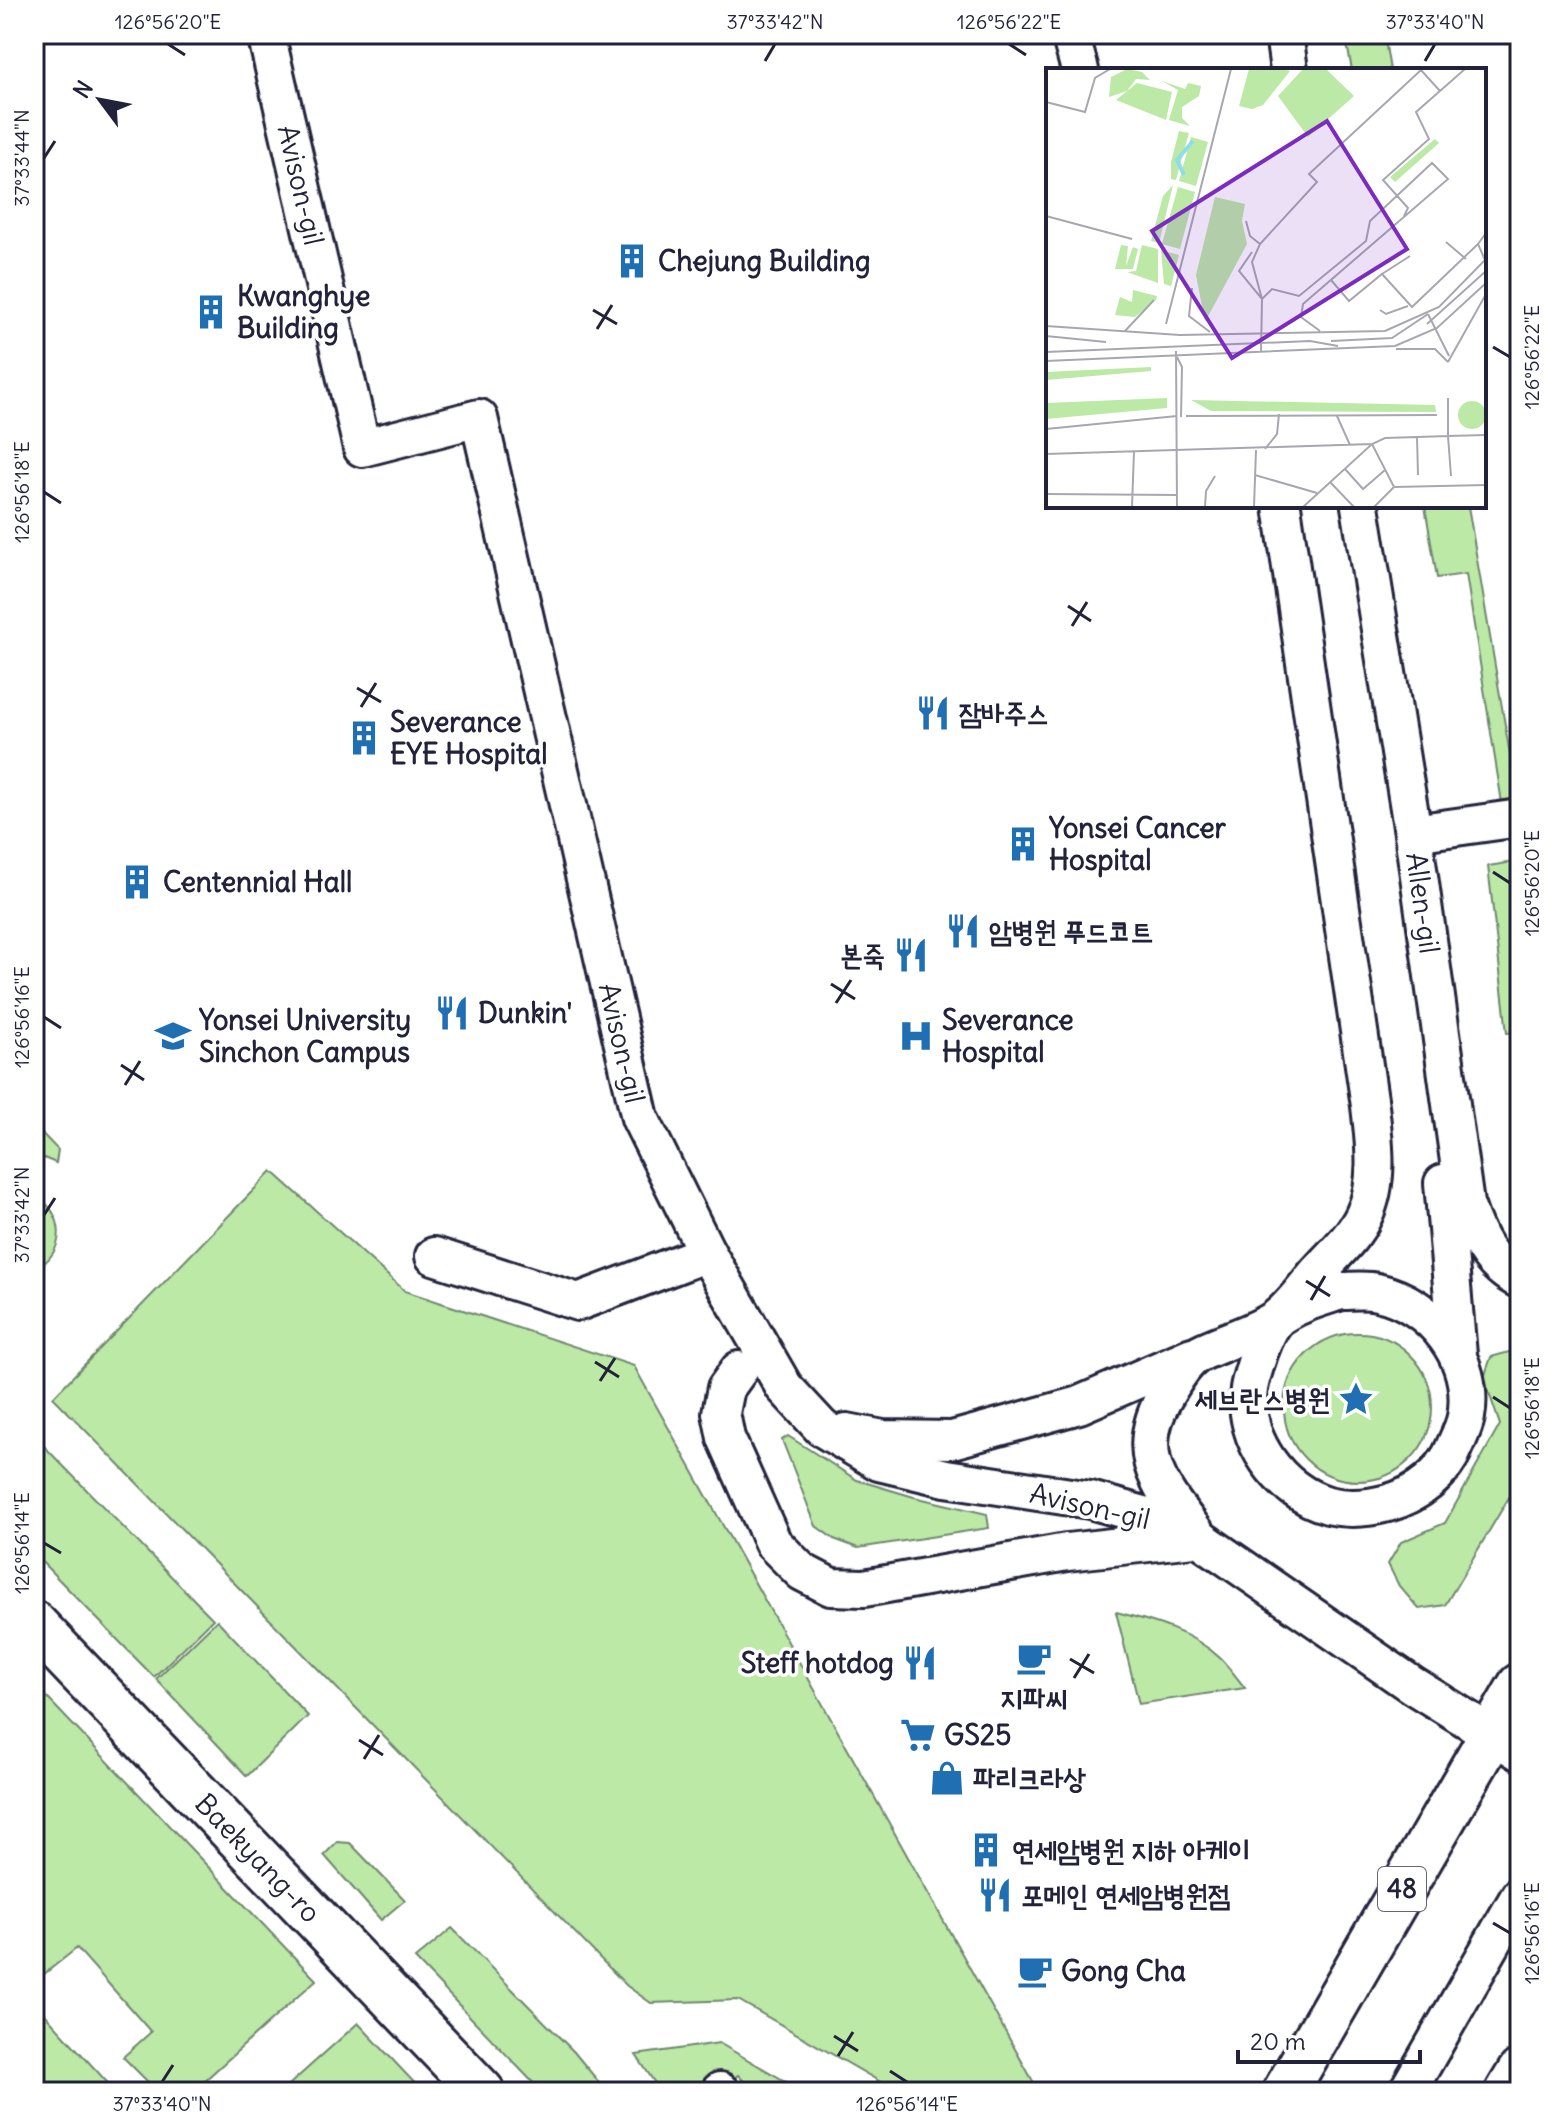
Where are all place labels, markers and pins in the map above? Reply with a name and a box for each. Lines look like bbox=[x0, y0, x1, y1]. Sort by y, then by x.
building icon: Chejung Building bbox=[613, 242, 651, 280]
place label: Chejung Building bbox=[658, 243, 871, 279]
place label: Kwanghye Building bbox=[237, 278, 370, 346]
building icon: Kwanghye Building bbox=[192, 293, 230, 331]
restaurant icon: 잠바주스 bbox=[914, 694, 952, 732]
place label: 잠바주스 bbox=[959, 695, 1049, 731]
place label: Severance EYE Hospital bbox=[390, 704, 548, 772]
building icon: Severance EYE Hospital bbox=[345, 719, 383, 757]
place label: Yonsei Cancer Hospital bbox=[1048, 810, 1227, 878]
building icon: Yonsei Cancer Hospital bbox=[1004, 825, 1042, 863]
building icon: Centennial Hall bbox=[118, 863, 156, 901]
place label: Centennial Hall bbox=[163, 864, 352, 900]
restaurant icon: 암병원 푸드코트 bbox=[944, 912, 982, 950]
place label: 암병원 푸드코트 bbox=[989, 913, 1153, 949]
restaurant icon: 본죽 bbox=[892, 936, 930, 974]
place label: 본죽 bbox=[840, 937, 885, 973]
restaurant icon: Dunkin' bbox=[433, 994, 471, 1032]
place label: Dunkin' bbox=[478, 995, 572, 1031]
place label: Yonsei University Sinchon Campus bbox=[198, 1002, 411, 1070]
place label: Severance Hospital bbox=[942, 1002, 1074, 1070]
school or university icon: Yonsei University Sinchon Campus bbox=[154, 1017, 192, 1055]
hospital icon: Severance Hospital bbox=[897, 1017, 935, 1055]
place icon: 세브란스병원 bbox=[1337, 1380, 1375, 1418]
place label: 세브란스병원 bbox=[1195, 1381, 1330, 1417]
cafe icon: 지파씨 bbox=[1015, 1639, 1053, 1677]
restaurant icon: Steff hotdog bbox=[901, 1644, 939, 1682]
place label: Steff hotdog bbox=[741, 1645, 894, 1681]
place label: 지파씨 bbox=[1000, 1680, 1068, 1716]
supermarket icon: GS25 bbox=[899, 1716, 937, 1754]
place label: GS25 bbox=[944, 1717, 1011, 1753]
shop icon: 파리크라상 bbox=[928, 1759, 966, 1797]
place label: 파리크라상 bbox=[973, 1760, 1086, 1796]
building icon: 연세암병원 지하 아케이 bbox=[967, 1831, 1005, 1869]
place label: 연세암병원 지하 아케이 bbox=[1012, 1832, 1251, 1868]
restaurant icon: 포메인 연세암병원점 bbox=[976, 1876, 1014, 1914]
place label: 포메인 연세암병원점 bbox=[1021, 1877, 1230, 1913]
cafe icon: Gong Cha bbox=[1016, 1952, 1054, 1990]
place label: Gong Cha bbox=[1061, 1953, 1186, 1989]

